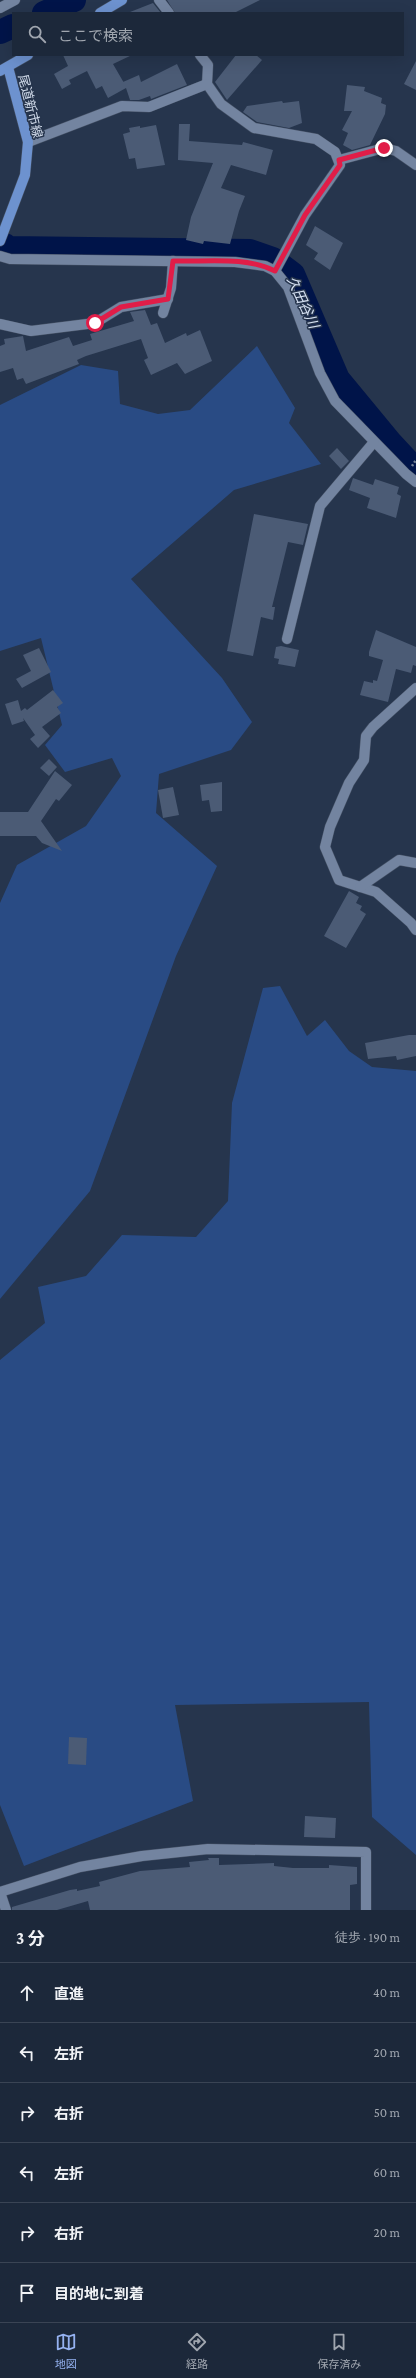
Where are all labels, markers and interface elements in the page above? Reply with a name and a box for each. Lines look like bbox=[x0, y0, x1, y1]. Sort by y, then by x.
search box bbox=[12, 12, 404, 56]
icon: search bbox=[26, 23, 48, 45]
text: ここで検索 bbox=[58, 28, 133, 44]
street label: 尾道新市線 bbox=[15, 73, 46, 139]
route end bbox=[375, 139, 393, 157]
water label: 久田谷川 bbox=[284, 273, 323, 333]
route start bbox=[86, 314, 104, 332]
text: 3 分 bbox=[16, 1929, 45, 1948]
text: 徒歩 · 190 m bbox=[335, 1930, 400, 1945]
icon: ahead bbox=[16, 1982, 38, 2004]
text: 40 m bbox=[373, 1985, 400, 2000]
text: 直進 bbox=[54, 1986, 84, 2002]
icon: left bbox=[16, 2042, 38, 2064]
text: 20 m bbox=[374, 2045, 400, 2060]
text: 左折 bbox=[54, 2046, 84, 2062]
icon: right bbox=[16, 2102, 38, 2124]
text: 50 m bbox=[374, 2105, 400, 2120]
text: 右折 bbox=[54, 2106, 84, 2122]
icon: left bbox=[16, 2162, 38, 2184]
text: 60 m bbox=[373, 2165, 400, 2180]
text: 左折 bbox=[54, 2166, 84, 2182]
icon: right bbox=[16, 2222, 38, 2244]
text: 20 m bbox=[374, 2225, 400, 2240]
text: 右折 bbox=[54, 2226, 84, 2242]
icon: arrive bbox=[16, 2282, 38, 2304]
text: 目的地に到着 bbox=[54, 2286, 144, 2302]
tab: 地図 bbox=[55, 2331, 77, 2371]
tab: 経路 bbox=[186, 2331, 208, 2371]
tab: 保存済み bbox=[317, 2331, 361, 2371]

